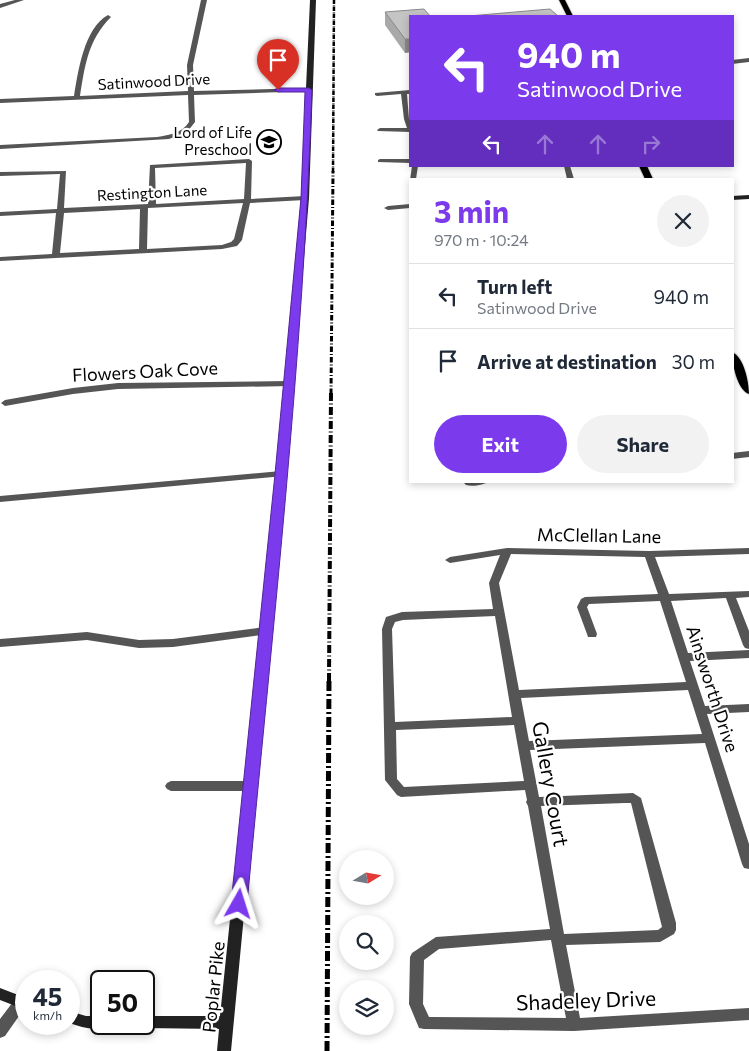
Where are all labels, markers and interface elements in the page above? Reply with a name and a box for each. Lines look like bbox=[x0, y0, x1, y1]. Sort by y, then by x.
text: 940 m bbox=[517, 32, 621, 75]
icon: left bbox=[434, 35, 499, 100]
pin bbox=[257, 39, 299, 90]
icon: arrive bbox=[264, 46, 292, 74]
street label: Satinwood Drive bbox=[97, 69, 211, 93]
text: Satinwood Drive bbox=[517, 75, 682, 102]
place label: Lord of Life Preschool bbox=[174, 123, 252, 158]
school or university icon: Lord of Life Preschool bbox=[256, 129, 282, 155]
icon: left bbox=[478, 130, 506, 158]
icon: ahead bbox=[531, 130, 559, 158]
icon: ahead bbox=[584, 130, 612, 158]
icon: right bbox=[637, 130, 665, 158]
street label: Restington Lane bbox=[96, 180, 208, 204]
text: 3 min bbox=[434, 192, 509, 229]
button: close bbox=[657, 195, 709, 247]
text: 970 m · 10:24 bbox=[434, 230, 529, 249]
text: Turn left bbox=[477, 275, 552, 298]
icon: left bbox=[434, 282, 462, 310]
text: 940 m bbox=[653, 285, 709, 308]
text: Satinwood Drive bbox=[477, 298, 597, 317]
icon: arrive bbox=[434, 347, 462, 375]
text: Arrive at destination bbox=[477, 350, 657, 373]
text: 30 m bbox=[672, 350, 715, 373]
street label: Flowers Oak Cove bbox=[72, 356, 218, 386]
button: Exit bbox=[434, 415, 567, 473]
button: Share bbox=[577, 415, 709, 473]
street label: McClellan Lane bbox=[537, 523, 661, 547]
street label: Ainsworth Drive bbox=[682, 622, 744, 755]
street label: Gallery Court bbox=[528, 719, 575, 848]
north arrow bbox=[339, 850, 394, 905]
map controls bbox=[339, 850, 394, 1035]
position arrow bbox=[212, 877, 264, 929]
button: search bbox=[339, 915, 394, 970]
street label: Poplar Pike bbox=[197, 940, 229, 1034]
speed limit sign: 50 bbox=[90, 970, 155, 1035]
button: layers bbox=[339, 980, 394, 1035]
text: 45 bbox=[33, 981, 62, 1011]
street label: Shadeley Drive bbox=[515, 985, 656, 1014]
text: km/h bbox=[33, 1008, 62, 1022]

